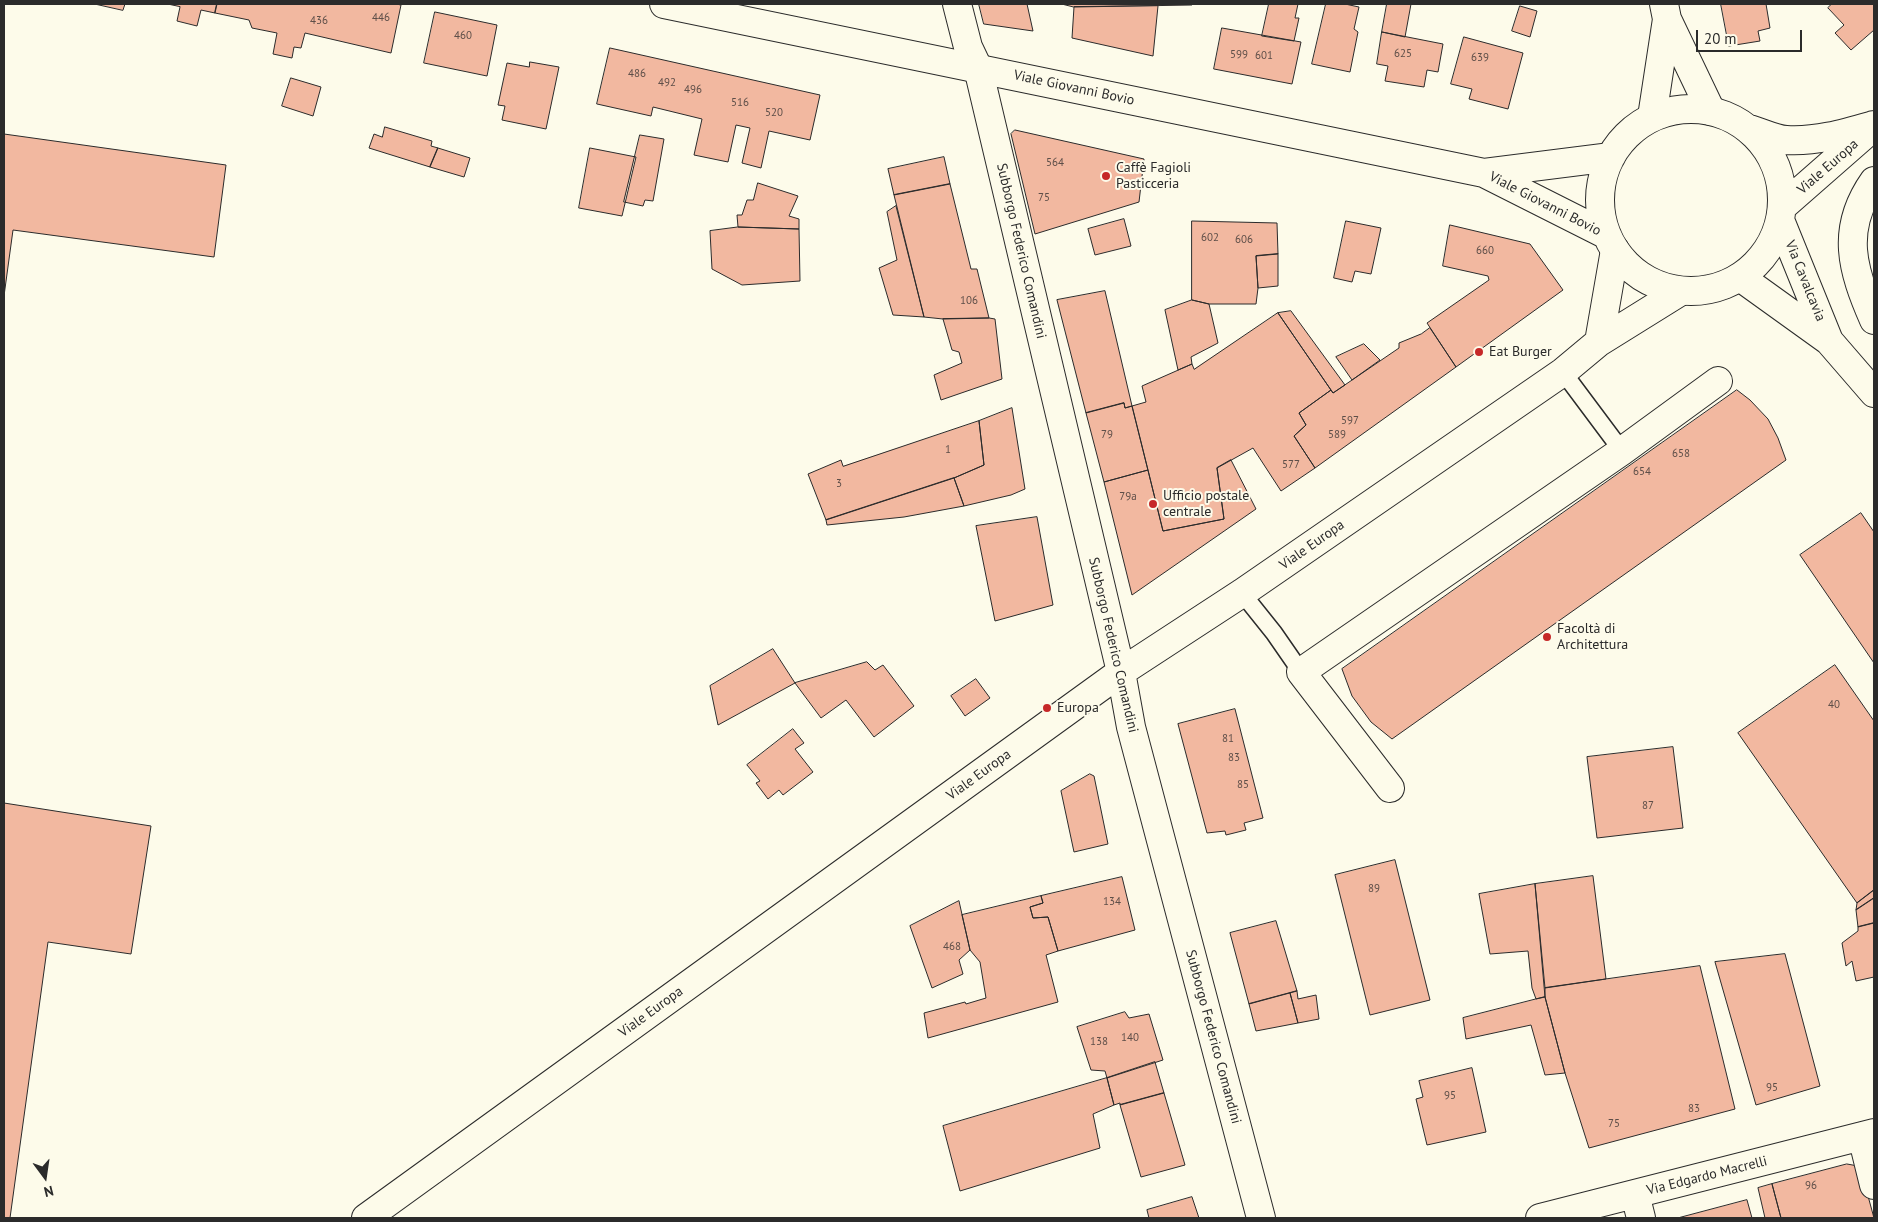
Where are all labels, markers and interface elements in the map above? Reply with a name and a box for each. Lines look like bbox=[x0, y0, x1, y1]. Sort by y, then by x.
house number: 446 bbox=[372, 11, 390, 25]
house number: 436 bbox=[310, 14, 328, 28]
scale bar bbox=[1698, 20, 1804, 52]
house number: 460 bbox=[454, 29, 472, 43]
text: 20 m bbox=[1704, 29, 1737, 48]
house number: 625 bbox=[1394, 47, 1412, 61]
house number: 599 bbox=[1230, 48, 1248, 62]
house number: 601 bbox=[1255, 49, 1273, 63]
house number: 639 bbox=[1471, 51, 1489, 65]
house number: 486 bbox=[628, 67, 646, 81]
street label: Viale Giovanni Bovio bbox=[1012, 67, 1136, 109]
house number: 492 bbox=[658, 76, 676, 90]
house number: 496 bbox=[684, 83, 702, 97]
house number: 516 bbox=[731, 96, 749, 110]
house number: 520 bbox=[765, 106, 783, 120]
street label: Viale Europa bbox=[1794, 136, 1862, 198]
house number: 564 bbox=[1046, 156, 1064, 170]
place label: Caffè Fagioli Pasticceria bbox=[1116, 160, 1191, 192]
street label: Subborgo Federico Comandini bbox=[993, 162, 1049, 340]
street label: Viale Giovanni Bovio bbox=[1486, 169, 1604, 239]
marker: Caffè Fagioli Pasticceria bbox=[1100, 170, 1112, 182]
house number: 75 bbox=[1038, 191, 1050, 205]
house number: 602 bbox=[1201, 231, 1219, 245]
house number: 606 bbox=[1235, 233, 1253, 247]
street label: Via Cavalcavia bbox=[1781, 238, 1829, 324]
house number: 660 bbox=[1476, 244, 1494, 258]
house number: 106 bbox=[960, 294, 978, 308]
place label: Eat Burger bbox=[1489, 344, 1552, 360]
marker: Eat Burger bbox=[1473, 346, 1485, 358]
house number: 597 bbox=[1341, 414, 1359, 428]
house number: 79 bbox=[1101, 428, 1113, 442]
house number: 589 bbox=[1328, 428, 1346, 442]
house number: 1 bbox=[945, 443, 951, 457]
house number: 658 bbox=[1672, 447, 1690, 461]
house number: 577 bbox=[1282, 458, 1300, 472]
house number: 654 bbox=[1633, 465, 1651, 479]
house number: 3 bbox=[836, 477, 842, 491]
place label: Ufficio postale centrale bbox=[1163, 488, 1249, 520]
house number: 79a bbox=[1119, 490, 1137, 504]
marker: Ufficio postale centrale bbox=[1147, 498, 1159, 510]
street label: Viale Europa bbox=[1276, 516, 1348, 574]
street label: Subborgo Federico Comandini bbox=[1085, 556, 1141, 734]
place label: Facoltà di Architettura bbox=[1557, 621, 1628, 654]
marker: Facoltà di Architettura bbox=[1541, 631, 1553, 643]
house number: 40 bbox=[1828, 698, 1840, 712]
place label: Europa bbox=[1057, 700, 1099, 716]
marker: Europa bbox=[1041, 702, 1053, 714]
house number: 81 bbox=[1222, 732, 1234, 746]
street label: Viale Europa bbox=[944, 746, 1014, 804]
house number: 83 bbox=[1228, 751, 1240, 765]
house number: 85 bbox=[1237, 778, 1249, 792]
house number: 87 bbox=[1642, 799, 1654, 813]
house number: 89 bbox=[1368, 882, 1380, 896]
house number: 134 bbox=[1103, 895, 1121, 909]
house number: 468 bbox=[943, 940, 961, 954]
street label: Subborgo Federico Comandini bbox=[1182, 948, 1244, 1126]
street label: Viale Europa bbox=[616, 983, 686, 1041]
house number: 140 bbox=[1121, 1031, 1139, 1045]
house number: 138 bbox=[1090, 1035, 1108, 1049]
house number: 95 bbox=[1766, 1081, 1778, 1095]
house number: 95 bbox=[1444, 1089, 1456, 1103]
house number: 83 bbox=[1688, 1102, 1700, 1116]
house number: 75 bbox=[1608, 1117, 1620, 1131]
north arrow bbox=[20, 1152, 70, 1202]
street label: Via Edgardo Macrelli bbox=[1645, 1153, 1769, 1199]
house number: 96 bbox=[1805, 1179, 1817, 1193]
text: N bbox=[42, 1182, 55, 1201]

